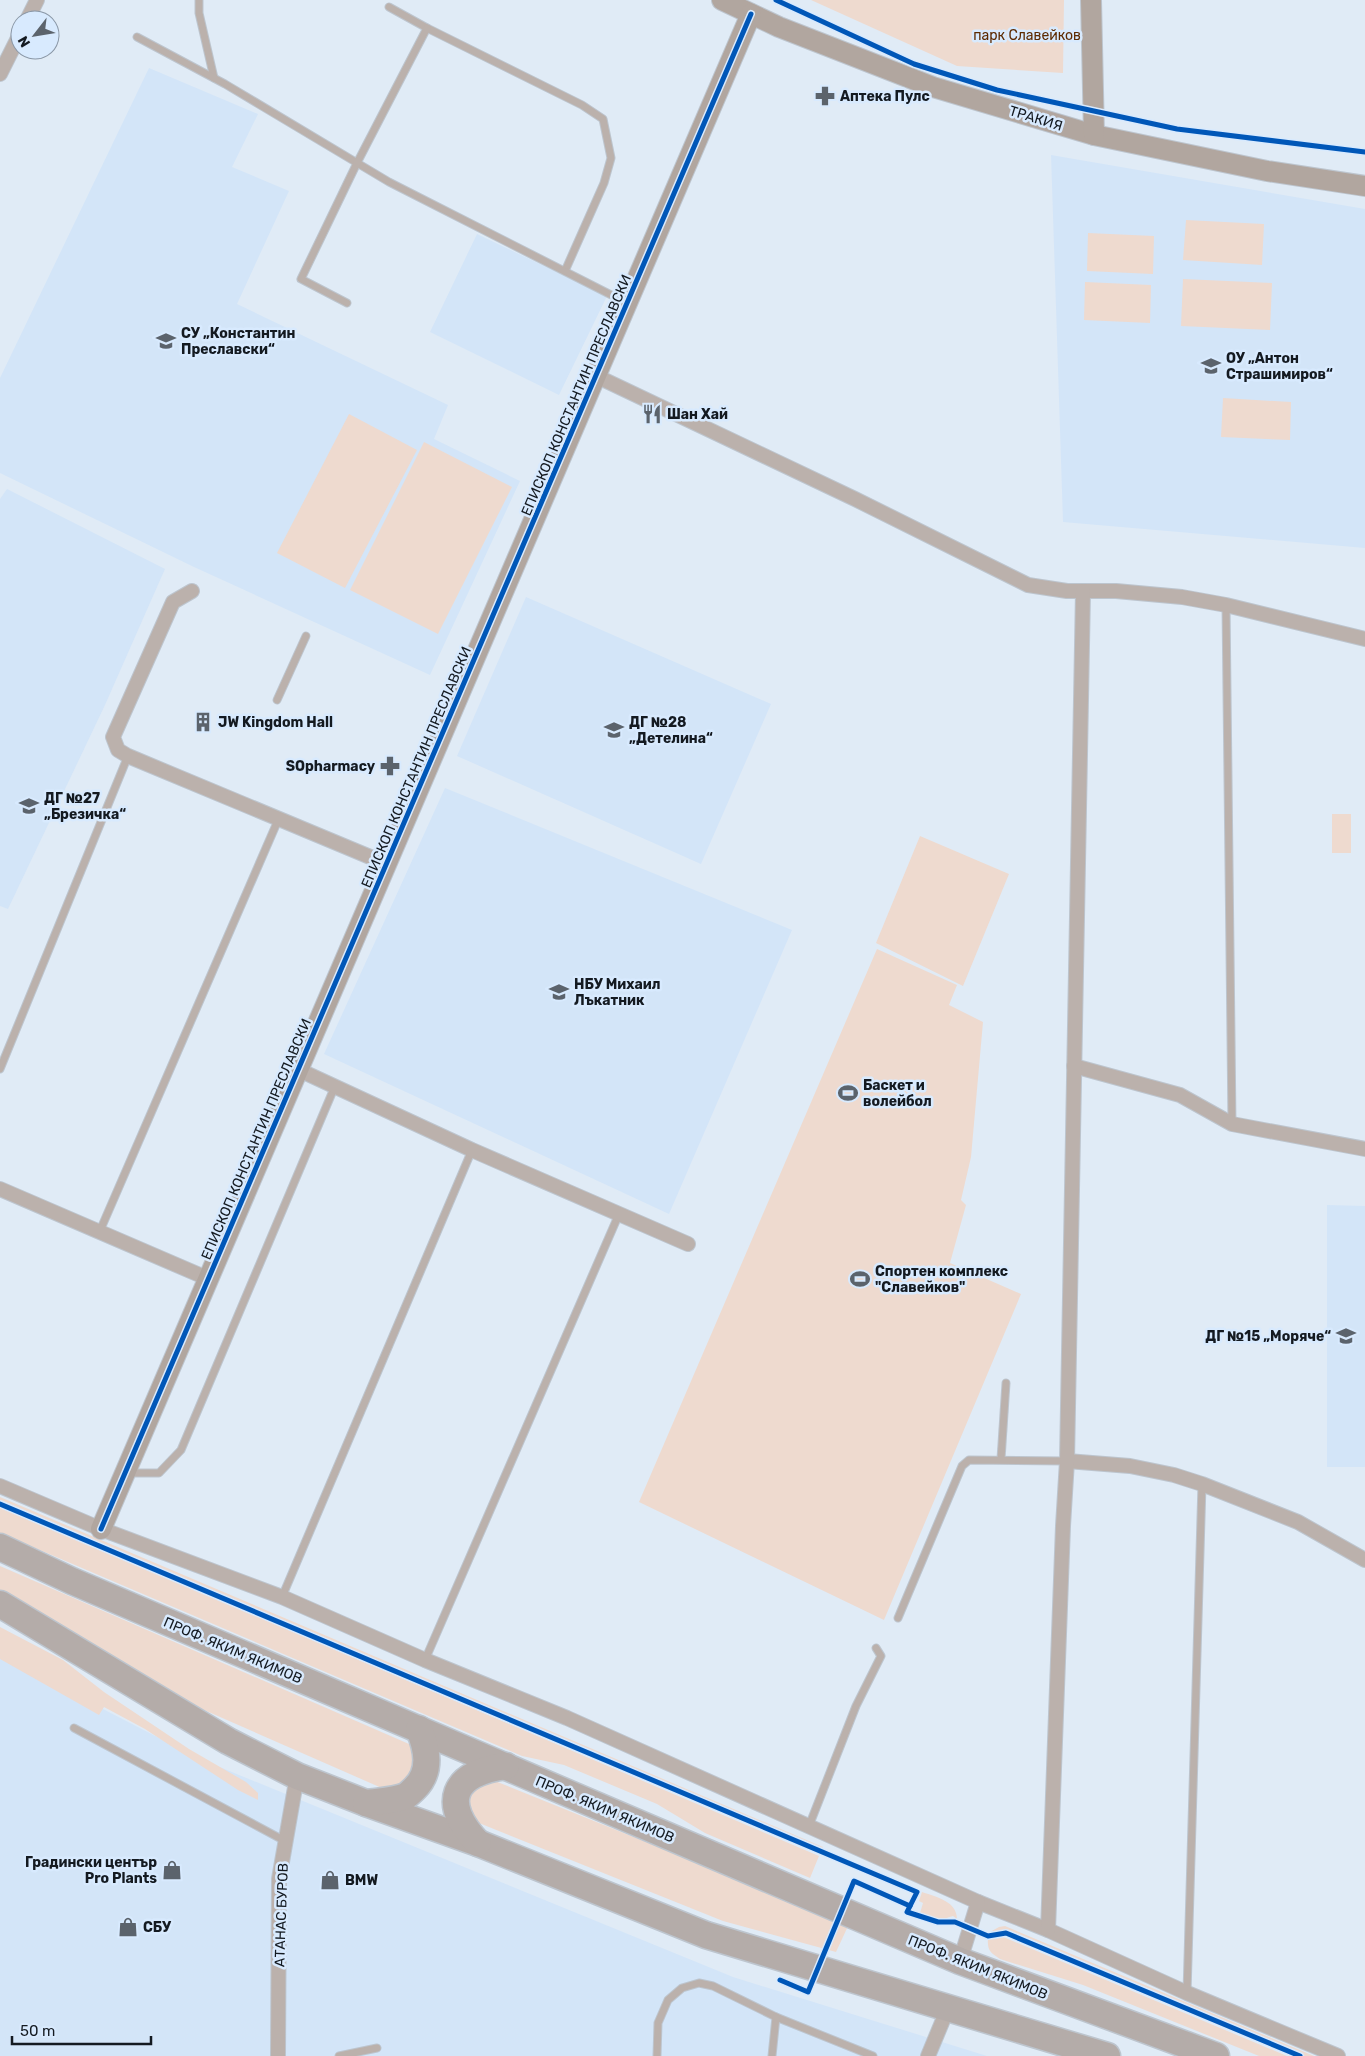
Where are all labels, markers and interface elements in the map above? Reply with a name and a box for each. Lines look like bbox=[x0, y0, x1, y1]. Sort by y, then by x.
north arrow bbox=[10, 10, 60, 60]
park label: парк Славейков bbox=[973, 27, 1081, 44]
text: N bbox=[14, 33, 34, 50]
pharmacy icon: Аптека Пулс bbox=[814, 85, 836, 107]
place label: Аптека Пулс bbox=[840, 88, 930, 105]
street label: ТРАКИЯ bbox=[1007, 102, 1065, 135]
street label: ЕПИСКОП КОНСТАНТИН ПРЕСЛАВСКИ bbox=[518, 272, 635, 518]
place label: СУ „Константин Преславски“ bbox=[181, 325, 295, 358]
school or university icon: СУ „Константин Преславски“ bbox=[155, 330, 177, 352]
place label: ОУ „Антон Страшимиров“ bbox=[1226, 350, 1333, 383]
school or university icon: ОУ „Антон Страшимиров“ bbox=[1200, 355, 1222, 377]
restaurant icon: Шан Хай bbox=[641, 403, 663, 425]
place label: Шан Хай bbox=[667, 406, 728, 423]
street label: ЕПИСКОП КОНСТАНТИН ПРЕСЛАВСКИ bbox=[358, 644, 475, 890]
building icon: JW Kingdom Hall bbox=[192, 711, 214, 733]
place label: JW Kingdom Hall bbox=[218, 714, 333, 731]
place label: ДГ №28 „Детелина“ bbox=[629, 714, 713, 747]
school or university icon: ДГ №28 „Детелина“ bbox=[603, 719, 625, 741]
pharmacy icon: SOpharmacy bbox=[379, 755, 401, 777]
place label: SOpharmacy bbox=[286, 758, 376, 775]
place label: ДГ №27 „Брезичка“ bbox=[44, 790, 126, 823]
school or university icon: ДГ №27 „Брезичка“ bbox=[18, 795, 40, 817]
place label: НБУ Михаил Лъкатник bbox=[574, 976, 660, 1009]
school or university icon: НБУ Михаил Лъкатник bbox=[548, 981, 570, 1003]
street label: ЕПИСКОП КОНСТАНТИН ПРЕСЛАВСКИ bbox=[198, 1016, 315, 1262]
place label: Баскет и волейбол bbox=[863, 1077, 932, 1110]
sports icon: Баскет и волейбол bbox=[837, 1082, 859, 1104]
place label: Спортен комплекс "Славейков" bbox=[875, 1263, 1008, 1296]
sports icon: Спортен комплекс "Славейков" bbox=[849, 1268, 871, 1290]
school or university icon: ДГ №15 „Моряче“ bbox=[1335, 1325, 1357, 1347]
place label: ДГ №15 „Моряче“ bbox=[1205, 1328, 1331, 1345]
street label: ПРОФ. ЯКИМ ЯКИМОВ bbox=[161, 1614, 305, 1687]
street label: ПРОФ. ЯКИМ ЯКИМОВ bbox=[533, 1773, 677, 1846]
place label: Градински център Pro Plants bbox=[25, 1854, 157, 1887]
shop icon: Градински център Pro Plants bbox=[161, 1859, 183, 1881]
street label: АТАНАС БУРОВ bbox=[271, 1863, 292, 1967]
shop icon: BMW bbox=[319, 1869, 341, 1891]
place label: BMW bbox=[345, 1872, 378, 1889]
shop icon: СБУ bbox=[117, 1916, 139, 1938]
place label: СБУ bbox=[143, 1919, 172, 1936]
street label: ПРОФ. ЯКИМ ЯКИМОВ bbox=[906, 1932, 1050, 2003]
scale bar bbox=[12, 2014, 151, 2046]
text: 50 m bbox=[20, 2022, 55, 2040]

